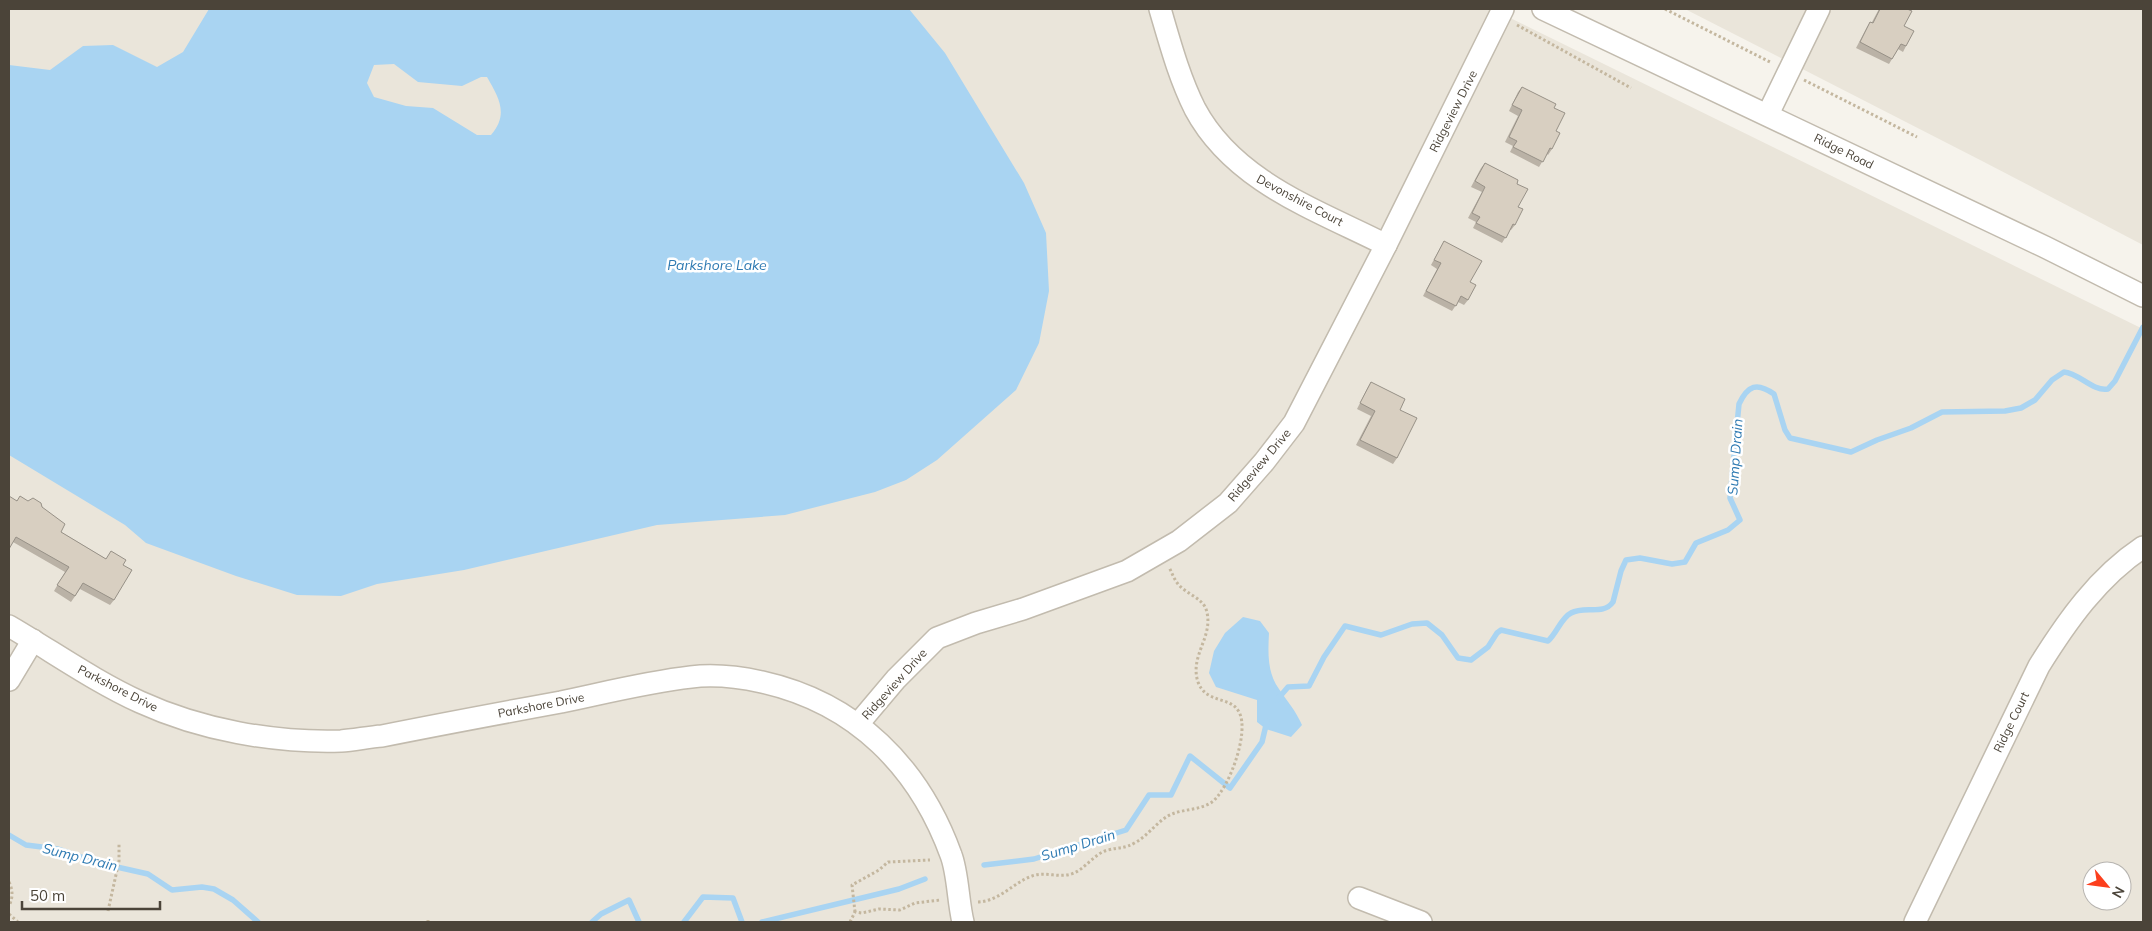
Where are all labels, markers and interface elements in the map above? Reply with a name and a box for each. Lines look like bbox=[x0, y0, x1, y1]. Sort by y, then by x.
street label: Ridgeview Drive bbox=[1426, 67, 1480, 155]
street label: Ridge Road bbox=[1812, 130, 1876, 172]
street label: Devonshire Court bbox=[1254, 171, 1346, 229]
water label: Parkshore Lake bbox=[667, 256, 767, 274]
water label: Sump Drain bbox=[1723, 418, 1747, 496]
street label: Ridgeview Drive bbox=[1224, 426, 1294, 504]
street label: Ridgeview Drive bbox=[858, 645, 930, 723]
street label: Parkshore Drive bbox=[75, 661, 161, 715]
street label: Parkshore Drive bbox=[496, 689, 586, 721]
street label: Ridge Court bbox=[1990, 689, 2032, 755]
water label: Sump Drain bbox=[1039, 825, 1117, 865]
water label: Sump Drain bbox=[41, 839, 119, 875]
north arrow bbox=[2082, 861, 2132, 911]
scale bar bbox=[22, 878, 160, 910]
text: N bbox=[2108, 883, 2129, 901]
text: 50 m bbox=[30, 886, 65, 905]

